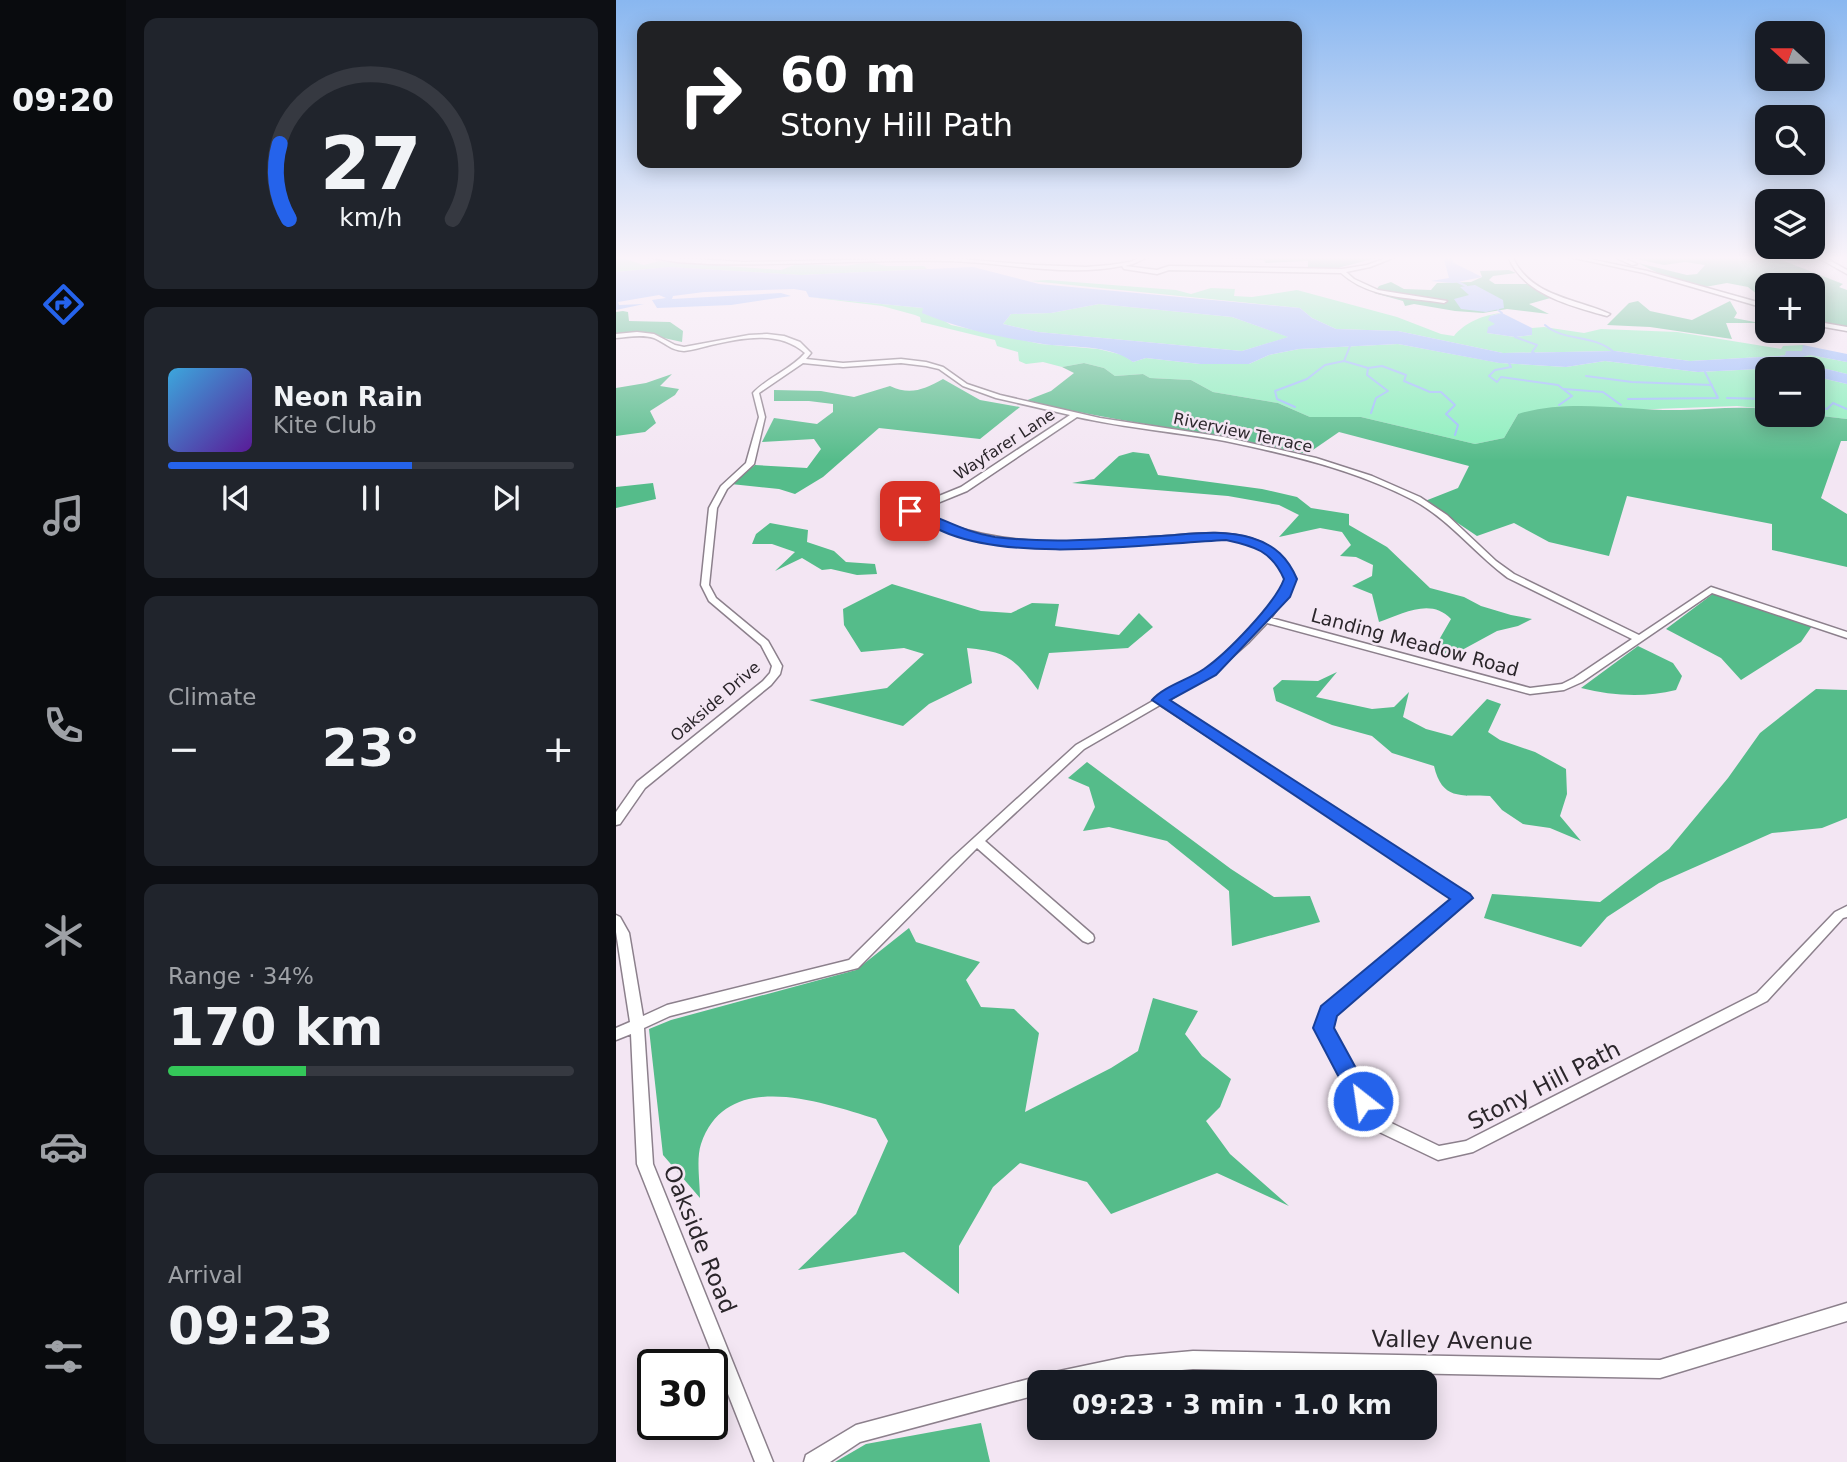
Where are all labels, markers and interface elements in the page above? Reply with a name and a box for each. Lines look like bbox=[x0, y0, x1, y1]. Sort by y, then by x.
north arrow bbox=[1755, 21, 1825, 91]
map controls bbox=[1755, 21, 1825, 427]
text: 60 m bbox=[780, 47, 916, 104]
icon: right bbox=[665, 49, 756, 140]
text: 09:20 bbox=[12, 81, 114, 119]
button: search bbox=[1755, 105, 1825, 175]
text: Stony Hill Path bbox=[780, 106, 1013, 144]
text: 27 bbox=[320, 122, 422, 207]
button: layers bbox=[1755, 189, 1825, 259]
text: km/h bbox=[339, 203, 403, 232]
button: + bbox=[1755, 273, 1825, 343]
icon: directions bbox=[39, 280, 88, 329]
button: − bbox=[1755, 357, 1825, 427]
text: Neon Rain bbox=[273, 382, 423, 412]
street label: Wayfarer Lane bbox=[950, 405, 1058, 484]
street label: Riverview Terrace bbox=[1172, 408, 1314, 457]
text: Kite Club bbox=[273, 412, 377, 438]
icon: previous bbox=[217, 479, 255, 517]
icon: pause bbox=[352, 479, 390, 517]
icon: next bbox=[487, 479, 525, 517]
pin bbox=[880, 481, 940, 541]
icon: music bbox=[39, 491, 88, 540]
icon: arrive bbox=[891, 492, 929, 530]
street label: Landing Meadow Road bbox=[1309, 604, 1521, 680]
street label: Oakside Drive bbox=[667, 657, 764, 745]
text: Climate bbox=[168, 684, 257, 710]
icon: phone bbox=[39, 701, 88, 750]
text: 23° bbox=[322, 718, 420, 778]
text: − bbox=[168, 727, 200, 771]
text: + bbox=[542, 727, 574, 771]
icon: climate bbox=[39, 911, 88, 960]
text: Range · 34% bbox=[168, 963, 314, 989]
text: 170 km bbox=[168, 997, 383, 1057]
street label: Stony Hill Path bbox=[1463, 1035, 1625, 1135]
position arrow bbox=[1326, 1064, 1400, 1138]
icon: car bbox=[39, 1122, 88, 1171]
street label: Oakside Road bbox=[658, 1161, 742, 1317]
text: Arrival bbox=[168, 1262, 243, 1288]
text: 09:23 bbox=[168, 1296, 334, 1356]
street label: Valley Avenue bbox=[1371, 1326, 1533, 1354]
icon: filters bbox=[39, 1332, 88, 1381]
speed limit sign: 30 bbox=[637, 1349, 728, 1440]
text: 09:23 · 3 min · 1.0 km bbox=[1072, 1390, 1392, 1420]

